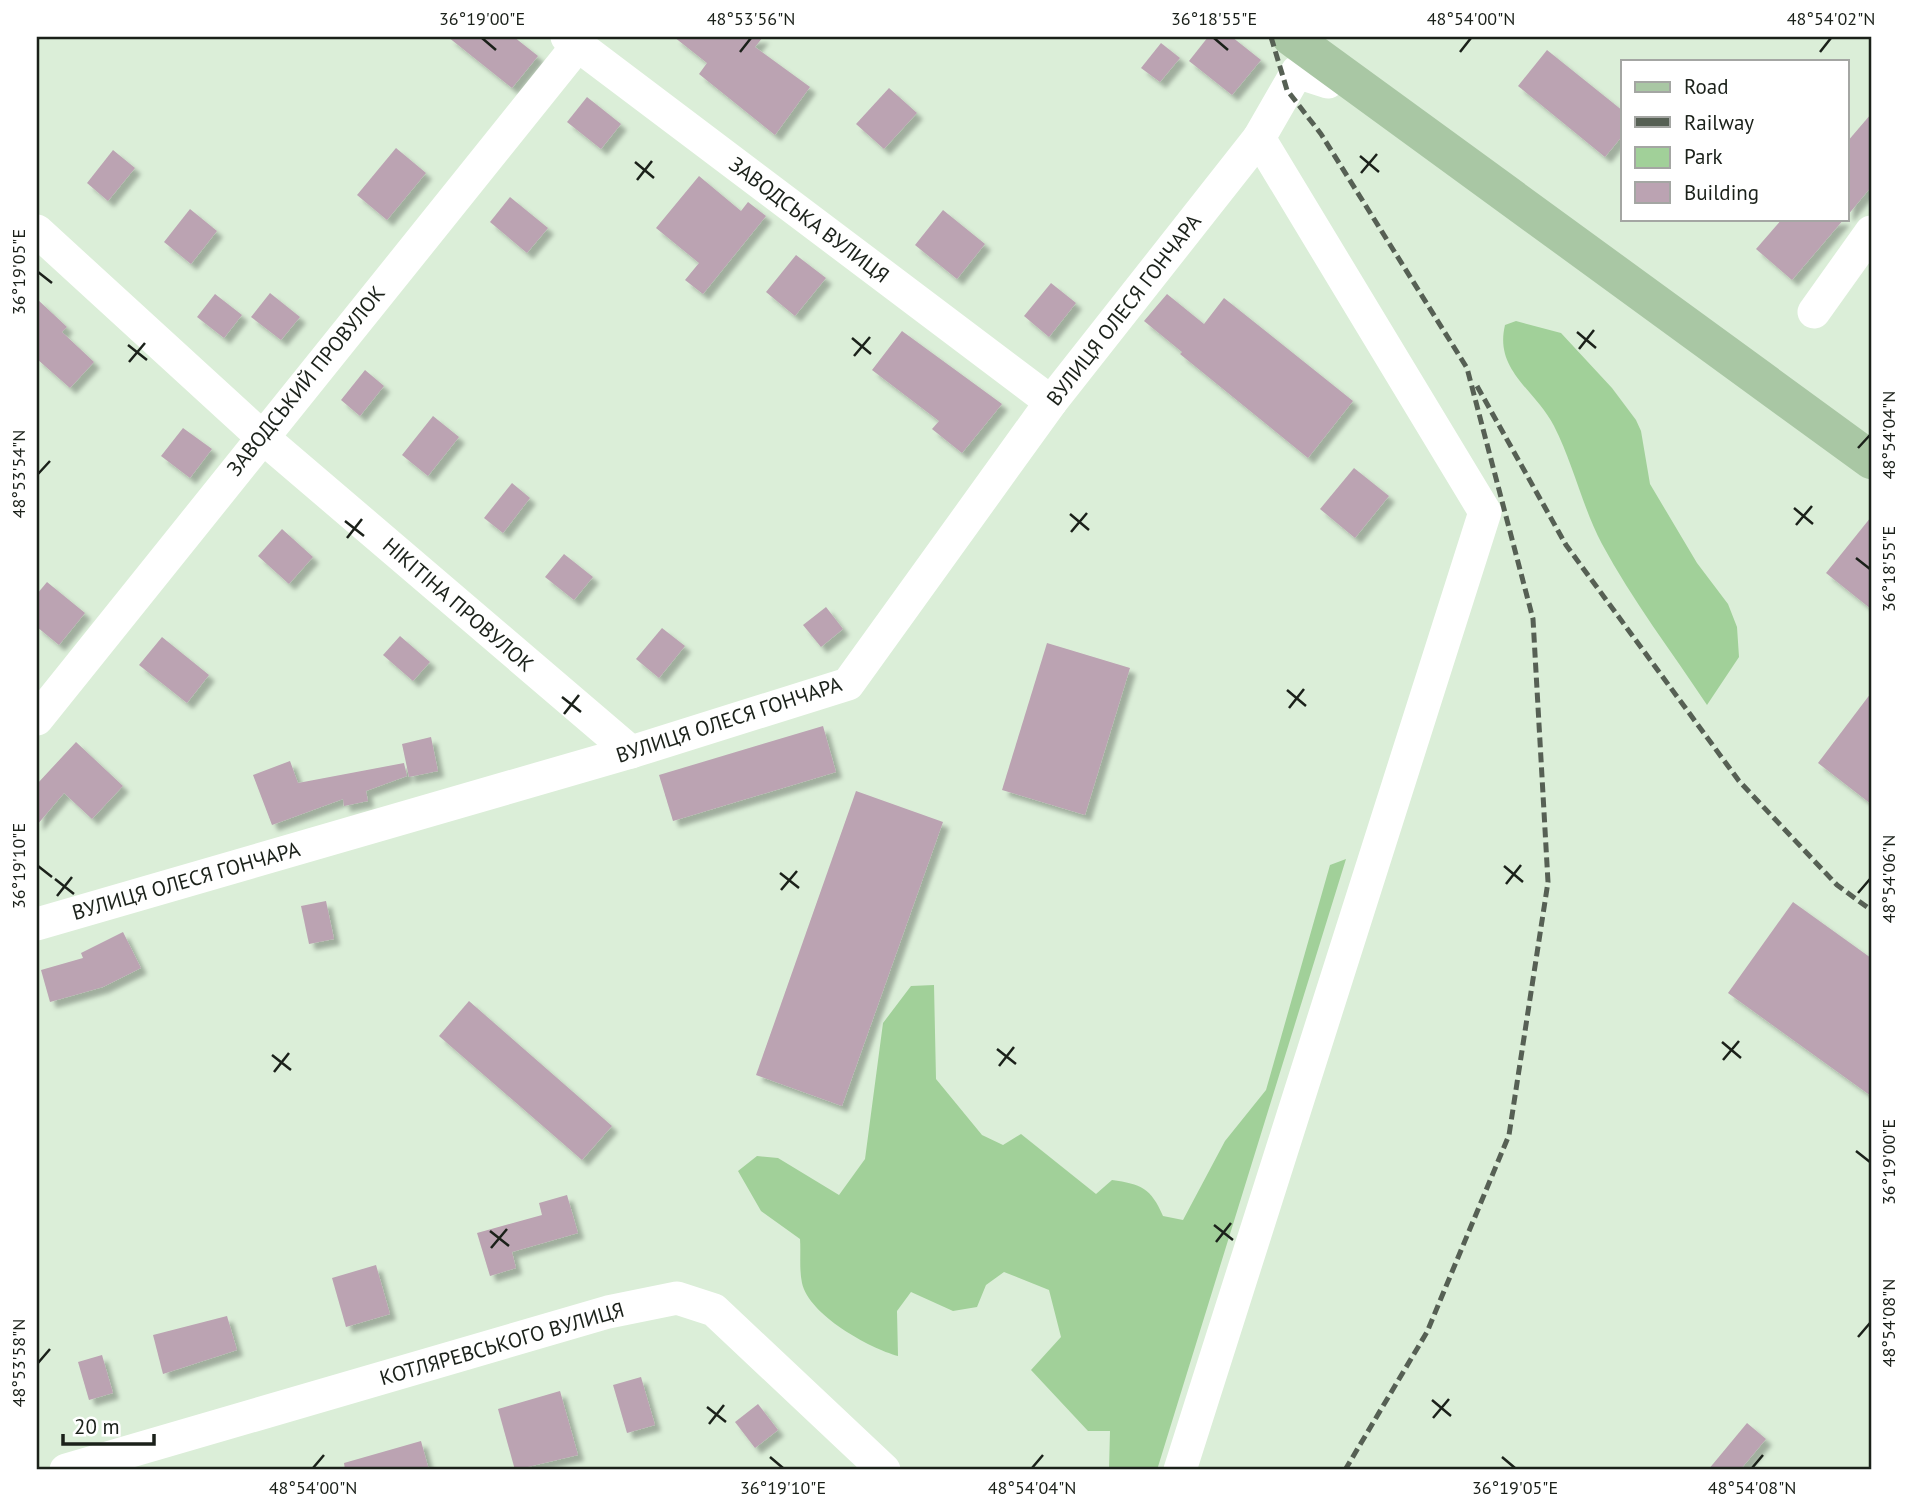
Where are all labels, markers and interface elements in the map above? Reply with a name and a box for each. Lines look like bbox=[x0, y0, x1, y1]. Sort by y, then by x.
text: 36°19'00"E bbox=[439, 7, 525, 30]
text: 48°53'56"N bbox=[707, 7, 795, 30]
text: 36°18'55"E bbox=[1171, 7, 1257, 30]
text: 48°54'00"N bbox=[1427, 7, 1515, 30]
text: 48°54'02"N bbox=[1787, 7, 1875, 30]
legend bbox=[1621, 60, 1848, 220]
text: Road bbox=[1684, 73, 1728, 100]
text: Railway bbox=[1684, 109, 1754, 136]
text: Park bbox=[1684, 143, 1723, 170]
street label: ЗАВОДСЬКА ВУЛИЦЯ bbox=[724, 151, 895, 289]
text: Building bbox=[1684, 179, 1759, 206]
street label: ВУЛИЦЯ ОЛЕСЯ ГОНЧАРА bbox=[1040, 208, 1207, 411]
text: 36°19'05"E bbox=[7, 229, 30, 315]
street label: ЗАВОДСЬКИЙ ПРОВУЛОК bbox=[221, 280, 391, 481]
text: 48°54'04"N bbox=[1877, 391, 1900, 479]
text: 48°53'54"N bbox=[7, 430, 30, 518]
text: 36°18'55"E bbox=[1877, 526, 1900, 612]
street label: НІКІТІНА ПРОВУЛОК bbox=[377, 532, 539, 678]
street label: ВУЛИЦЯ ОЛЕСЯ ГОНЧАРА bbox=[613, 670, 846, 769]
text: 36°19'10"E bbox=[7, 823, 30, 909]
street label: ВУЛИЦЯ ОЛЕСЯ ГОНЧАРА bbox=[69, 835, 304, 926]
text: 48°54'06"N bbox=[1877, 835, 1900, 923]
text: 36°19'00"E bbox=[1877, 1119, 1900, 1205]
text: 48°54'08"N bbox=[1877, 1279, 1900, 1367]
street label: КОТЛЯРЕВСЬКОГО ВУЛИЦЯ bbox=[377, 1296, 627, 1391]
text: 48°53'58"N bbox=[7, 1319, 30, 1407]
scale bar bbox=[63, 1402, 154, 1446]
text: 20 m bbox=[74, 1413, 120, 1440]
text: 48°54'00"N bbox=[269, 1476, 357, 1499]
text: 36°19'10"E bbox=[740, 1476, 826, 1499]
text: 48°54'04"N bbox=[988, 1476, 1076, 1499]
text: 36°19'05"E bbox=[1472, 1476, 1558, 1499]
text: 48°54'08"N bbox=[1708, 1476, 1796, 1499]

